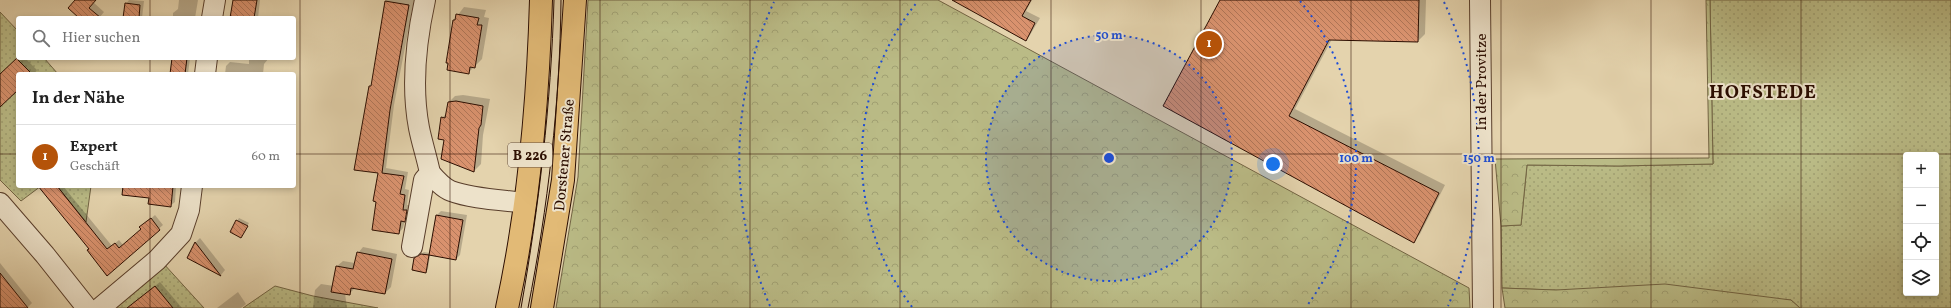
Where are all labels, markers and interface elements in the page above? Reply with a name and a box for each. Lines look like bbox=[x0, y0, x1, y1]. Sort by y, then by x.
search box bbox=[16, 16, 296, 60]
icon: search bbox=[30, 27, 52, 49]
text: Hier suchen bbox=[62, 28, 140, 49]
text: 50 m bbox=[1095, 28, 1123, 44]
pin: 1 bbox=[1196, 29, 1222, 59]
street label: In der Provitze bbox=[1472, 33, 1493, 131]
district label: HOFSTEDE bbox=[1709, 80, 1817, 106]
text: In der Nähe bbox=[32, 87, 125, 110]
street label: Dorstener Straße bbox=[550, 98, 581, 212]
text: Expert bbox=[70, 137, 118, 158]
road number: B 226 bbox=[508, 143, 552, 167]
text: 1 bbox=[42, 148, 48, 166]
text: 60 m bbox=[252, 148, 280, 166]
centre of rings bbox=[1102, 151, 1116, 165]
text: 100 m bbox=[1339, 151, 1373, 167]
text: 150 m bbox=[1463, 151, 1495, 167]
map controls bbox=[1903, 152, 1939, 296]
button: + bbox=[1903, 152, 1939, 188]
your location bbox=[1263, 154, 1283, 174]
text: Geschäft bbox=[70, 158, 120, 176]
button: − bbox=[1903, 188, 1939, 224]
button: locate bbox=[1903, 224, 1939, 260]
button: layers bbox=[1903, 260, 1939, 296]

